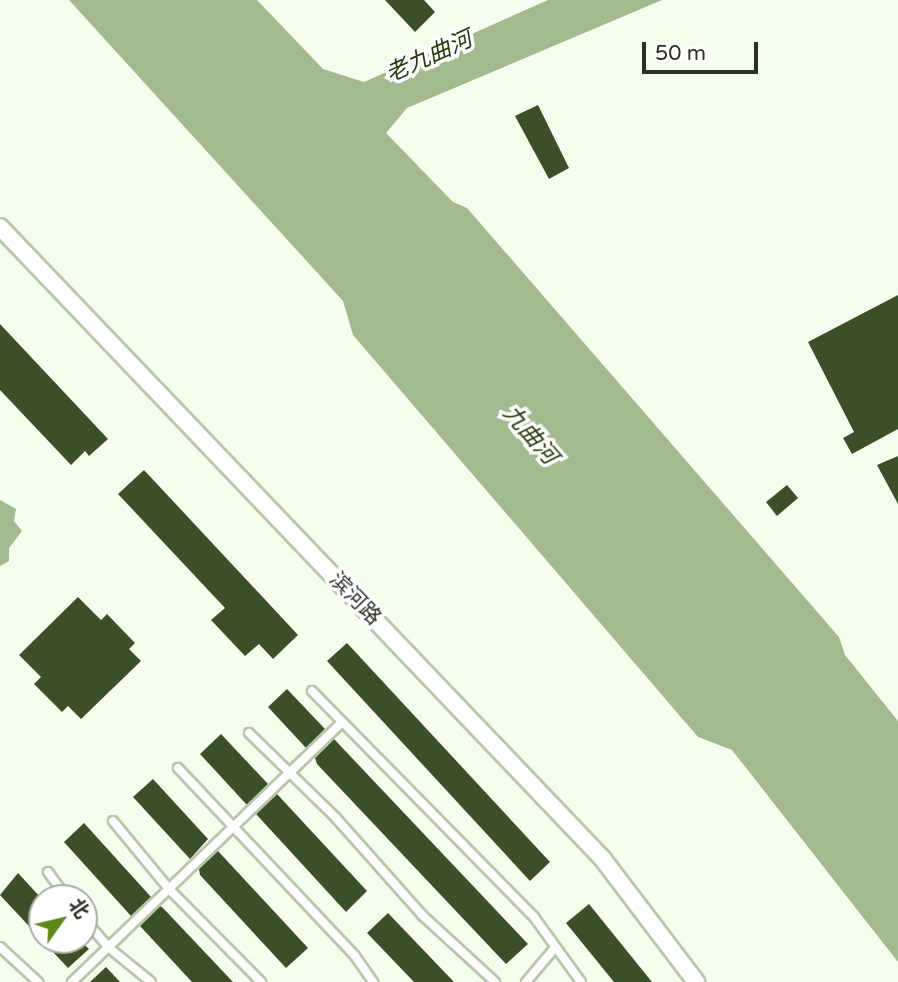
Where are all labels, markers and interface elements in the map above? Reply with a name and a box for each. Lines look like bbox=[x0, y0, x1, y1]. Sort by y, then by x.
water label: 老九曲河 bbox=[381, 26, 477, 88]
scale bar bbox=[646, 28, 762, 72]
text: 50 m bbox=[655, 41, 706, 66]
water label: 九曲河 bbox=[497, 400, 563, 470]
street label: 滨河路 bbox=[324, 568, 386, 630]
north arrow bbox=[28, 884, 98, 954]
text: 北 bbox=[64, 894, 93, 922]

